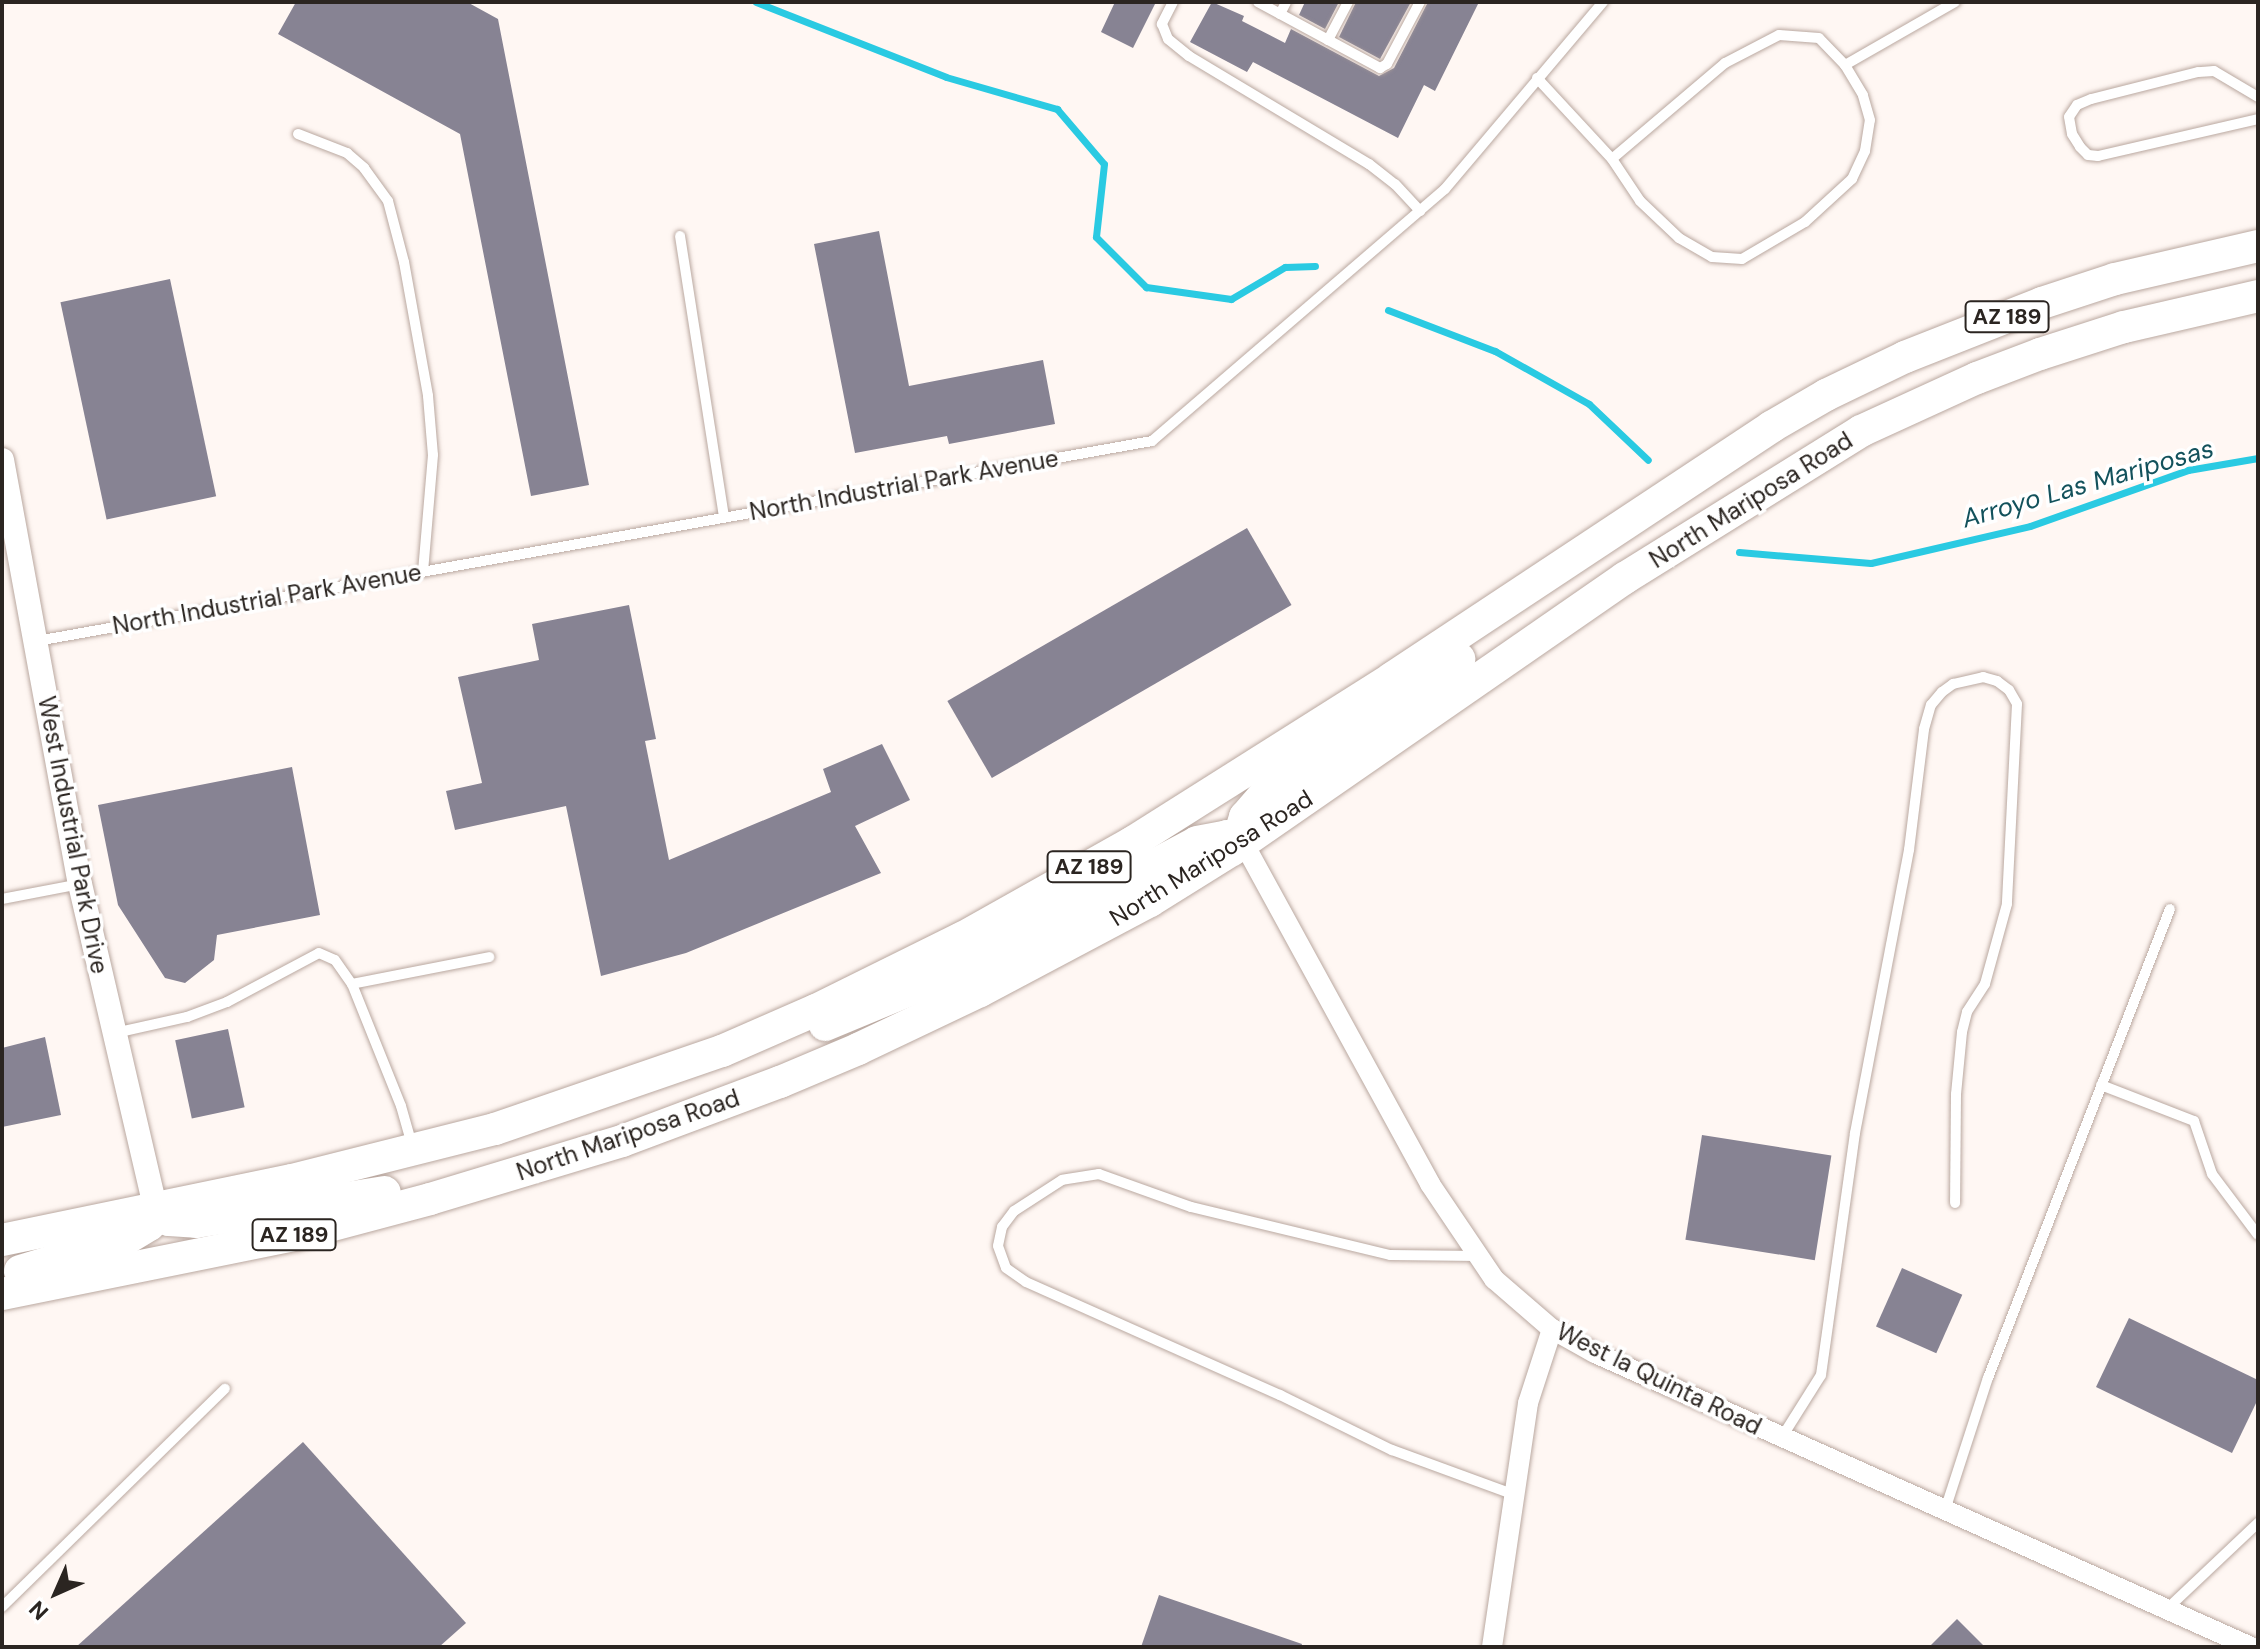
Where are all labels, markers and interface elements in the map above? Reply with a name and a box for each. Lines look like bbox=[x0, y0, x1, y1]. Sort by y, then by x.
road number: AZ 189 bbox=[1963, 299, 2051, 335]
street label: North Mariposa Road bbox=[1644, 426, 1858, 574]
water label: Arroyo Las Mariposas bbox=[1959, 433, 2217, 535]
street label: North Industrial Park Avenue bbox=[747, 444, 1061, 526]
street label: North Industrial Park Avenue bbox=[110, 558, 424, 640]
street label: West Industrial Park Drive bbox=[32, 694, 114, 976]
street label: North Mariposa Road bbox=[1104, 784, 1318, 932]
road number: AZ 189 bbox=[1045, 849, 1133, 885]
street label: North Mariposa Road bbox=[513, 1083, 743, 1187]
road number: AZ 189 bbox=[250, 1217, 338, 1253]
street label: West la Quinta Road bbox=[1552, 1317, 1766, 1441]
north arrow bbox=[16, 1553, 96, 1633]
text: N bbox=[23, 1594, 55, 1626]

